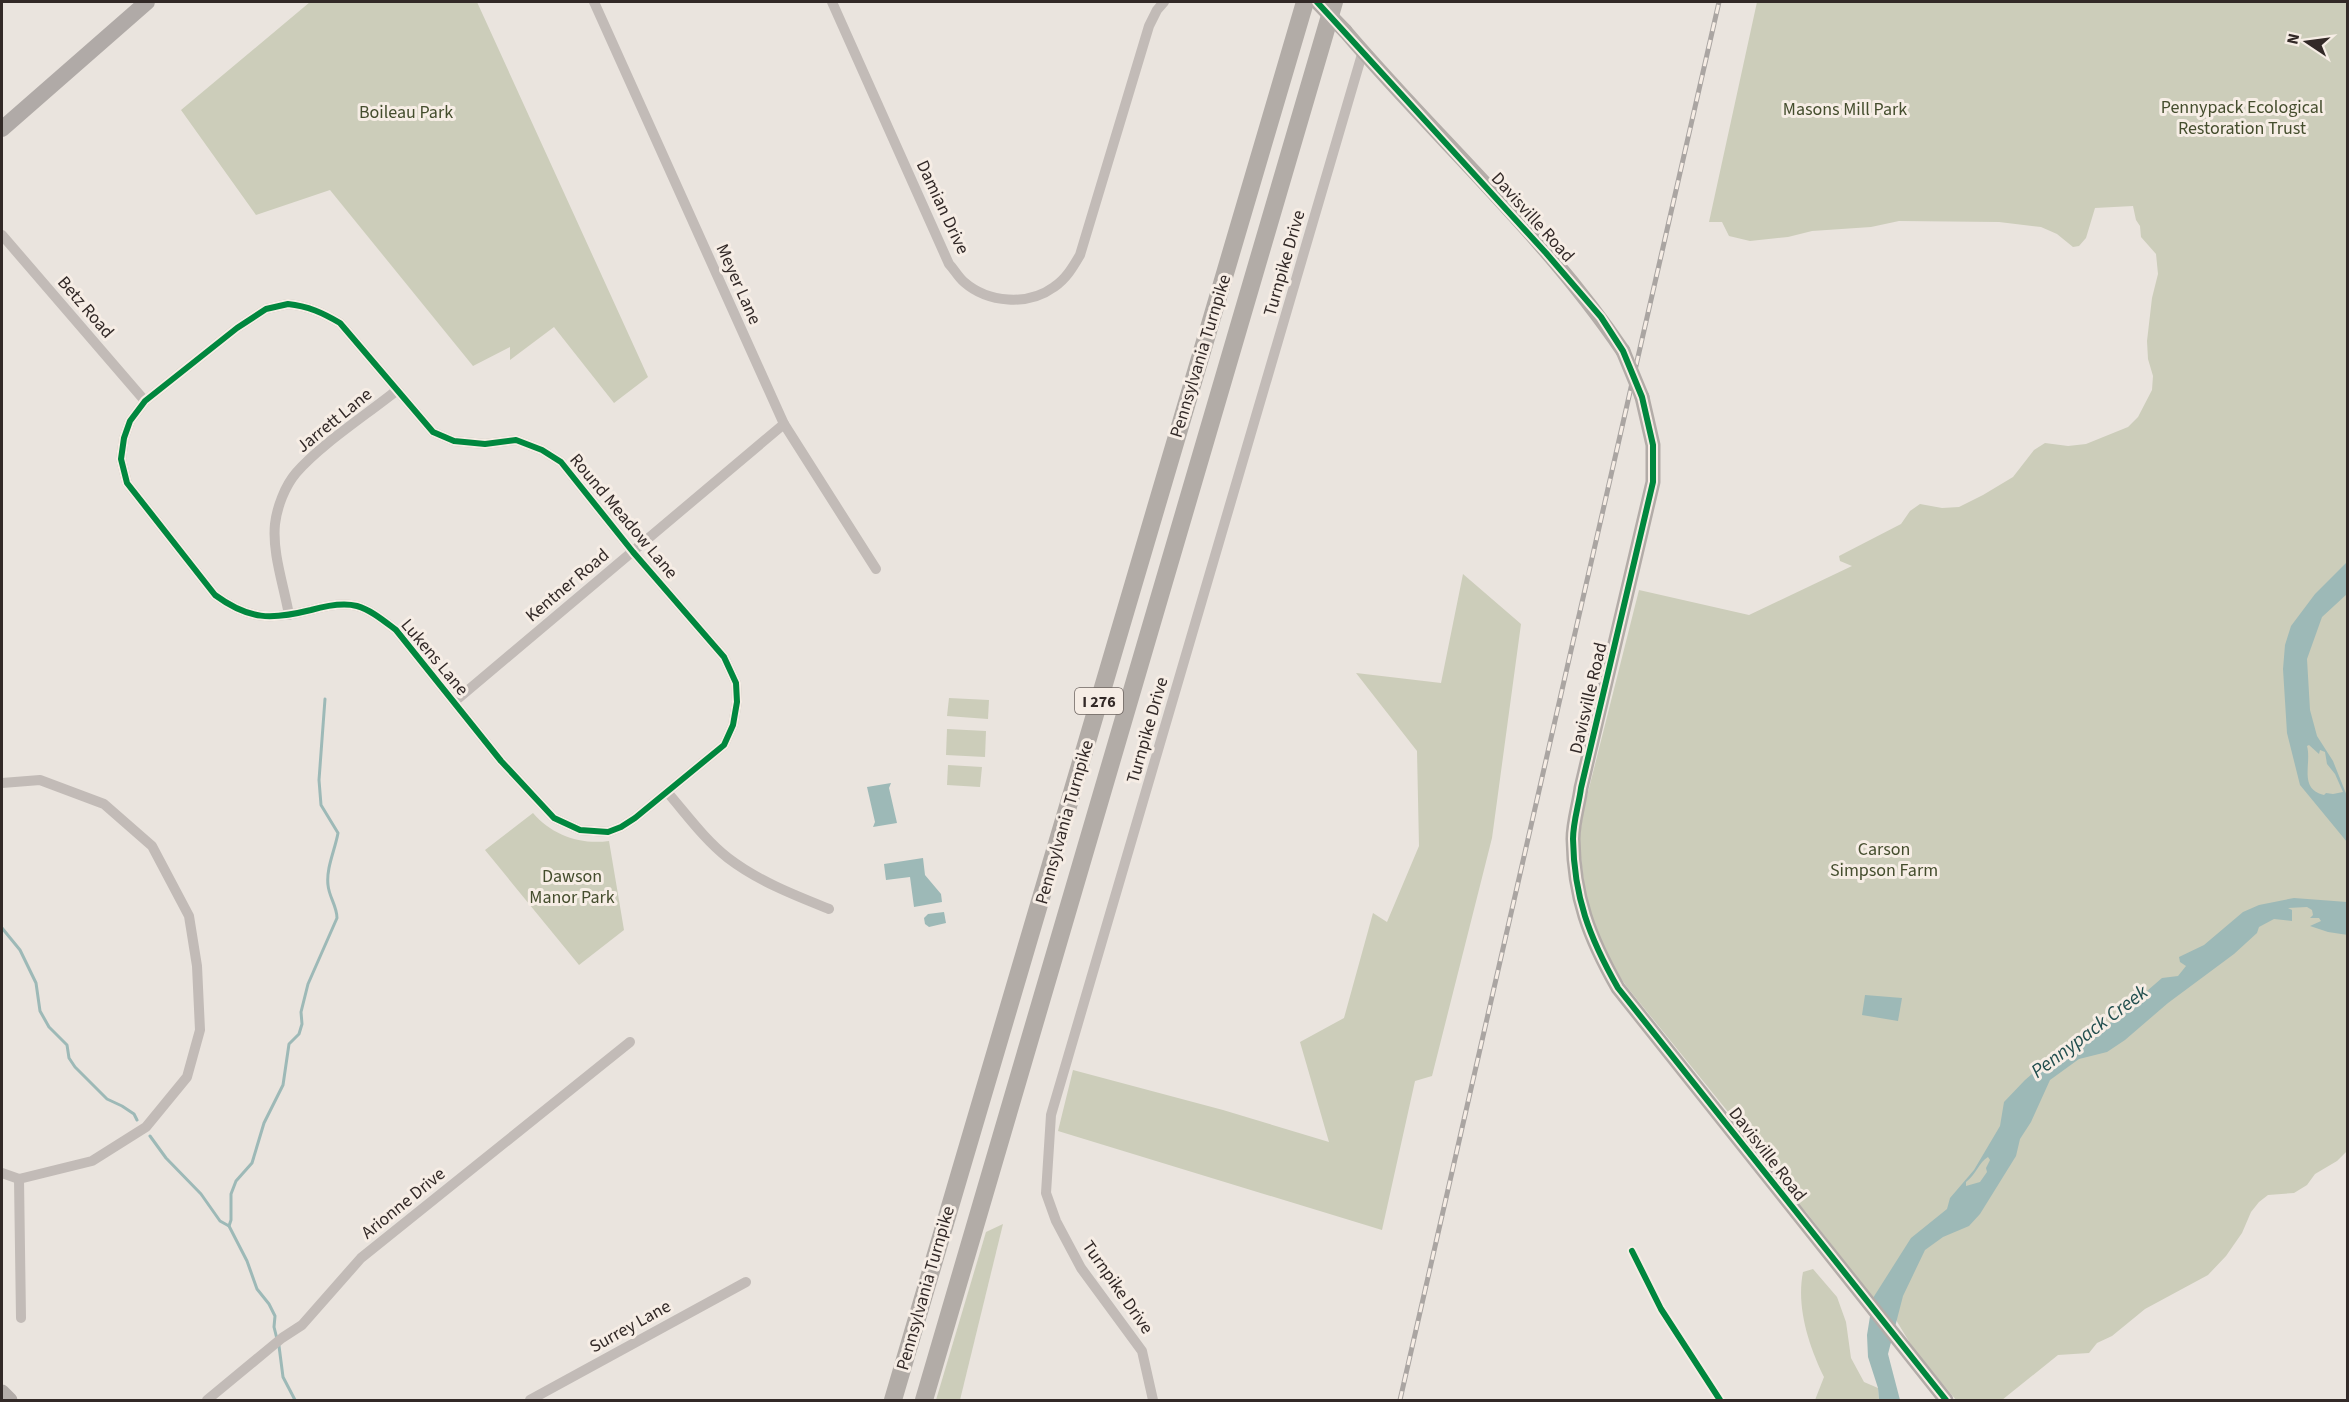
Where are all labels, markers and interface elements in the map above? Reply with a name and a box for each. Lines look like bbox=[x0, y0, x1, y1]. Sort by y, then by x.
north arrow bbox=[2277, 12, 2337, 72]
text: N bbox=[2281, 31, 2305, 47]
park label: Pennypack Ecological Restoration Trust bbox=[2161, 95, 2323, 141]
park label: Masons Mill Park bbox=[1783, 97, 1907, 122]
park label: Boileau Park bbox=[359, 100, 453, 125]
street label: Damian Drive bbox=[910, 156, 975, 258]
street label: Davisville Road bbox=[1485, 167, 1580, 268]
street label: Turnpike Drive bbox=[1257, 207, 1312, 319]
street label: Meyer Lane bbox=[710, 240, 767, 329]
street label: Betz Road bbox=[51, 271, 120, 344]
street label: Pennsylvania Turnpike bbox=[1164, 271, 1237, 441]
street label: Jarrett Lane bbox=[291, 382, 377, 459]
street label: Round Meadow Lane bbox=[564, 448, 684, 584]
street label: Kentner Road bbox=[520, 543, 615, 628]
street label: Lukens Lane bbox=[395, 613, 474, 701]
street label: Davisville Road bbox=[1564, 640, 1613, 756]
street label: Turnpike Drive bbox=[1120, 674, 1175, 786]
road number: I 276 bbox=[1075, 688, 1123, 714]
street label: Pennsylvania Turnpike bbox=[1029, 737, 1100, 907]
park label: Carson Simpson Farm bbox=[1830, 837, 1938, 883]
park label: Dawson Manor Park bbox=[529, 864, 615, 910]
water label: Pennypack Creek bbox=[2025, 978, 2154, 1085]
street label: Davisville Road bbox=[1723, 1102, 1812, 1207]
street label: Arionne Drive bbox=[356, 1162, 451, 1245]
street label: Pennsylvania Turnpike bbox=[890, 1203, 961, 1373]
street label: Turnpike Drive bbox=[1076, 1235, 1159, 1339]
street label: Surrey Lane bbox=[585, 1294, 675, 1359]

